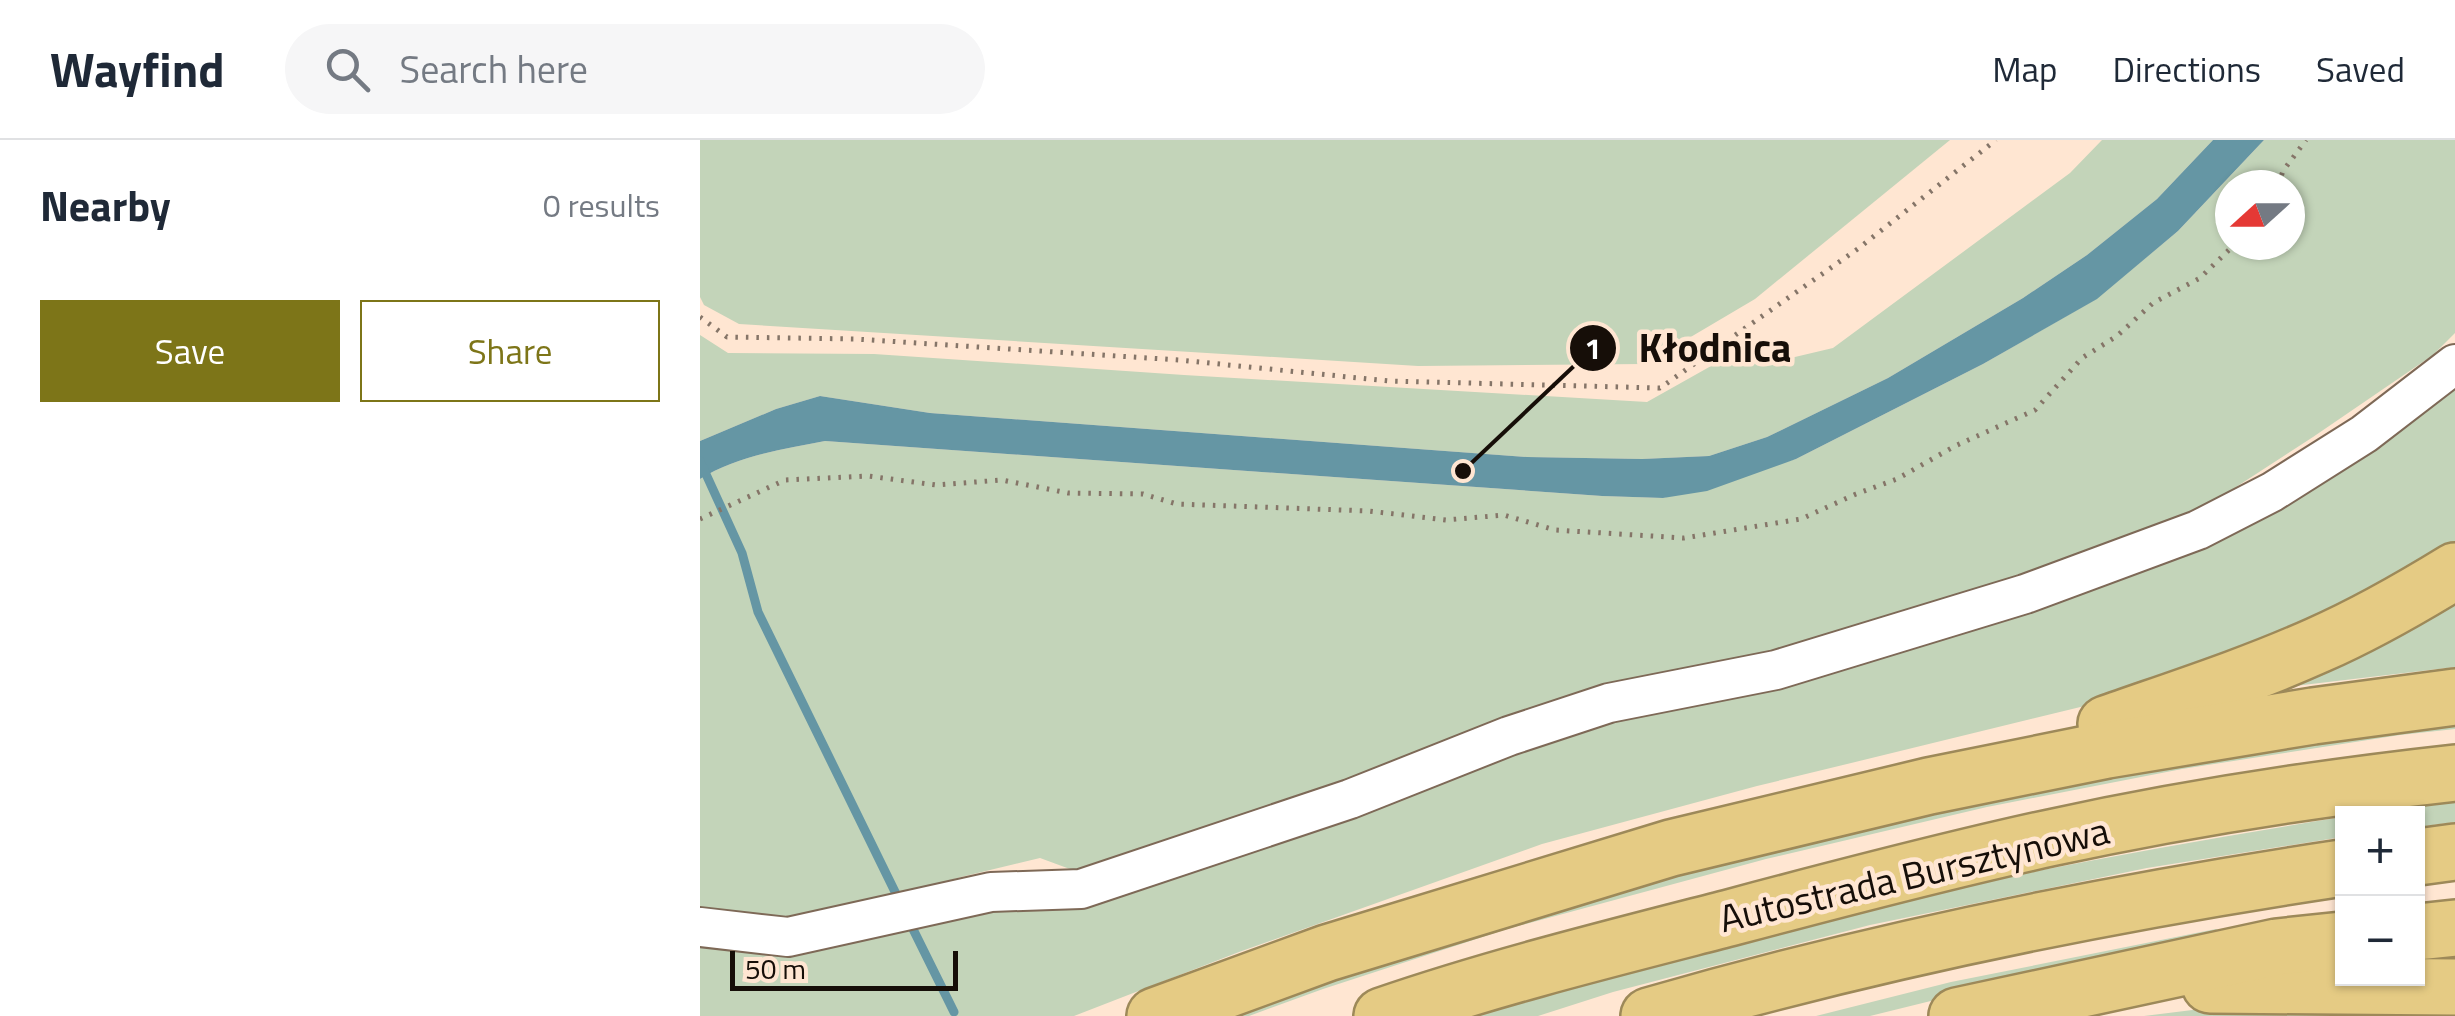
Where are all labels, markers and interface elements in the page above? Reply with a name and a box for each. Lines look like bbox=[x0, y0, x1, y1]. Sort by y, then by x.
search box bbox=[285, 24, 985, 114]
text: Wayfind bbox=[50, 33, 225, 106]
text: Search here bbox=[400, 40, 588, 98]
icon: search bbox=[320, 42, 375, 97]
text: Map bbox=[1992, 42, 2058, 96]
text: Directions bbox=[2113, 42, 2261, 96]
text: Saved bbox=[2316, 42, 2405, 96]
north arrow bbox=[2215, 170, 2305, 260]
text: Nearby bbox=[40, 173, 171, 237]
text: 0 results bbox=[543, 181, 660, 229]
button: Save bbox=[40, 300, 340, 402]
button: Share bbox=[360, 300, 660, 402]
callout: Kłodnica bbox=[1568, 313, 1811, 383]
text: Kłodnica bbox=[1639, 317, 1791, 378]
text: 1 bbox=[1585, 325, 1601, 371]
street label: Autostrada Bursztynowa bbox=[1713, 801, 2115, 947]
map controls bbox=[2335, 806, 2425, 986]
button: + bbox=[2335, 806, 2425, 896]
button: − bbox=[2335, 896, 2425, 986]
scale bar bbox=[730, 946, 958, 990]
text: 50 m bbox=[745, 947, 806, 990]

